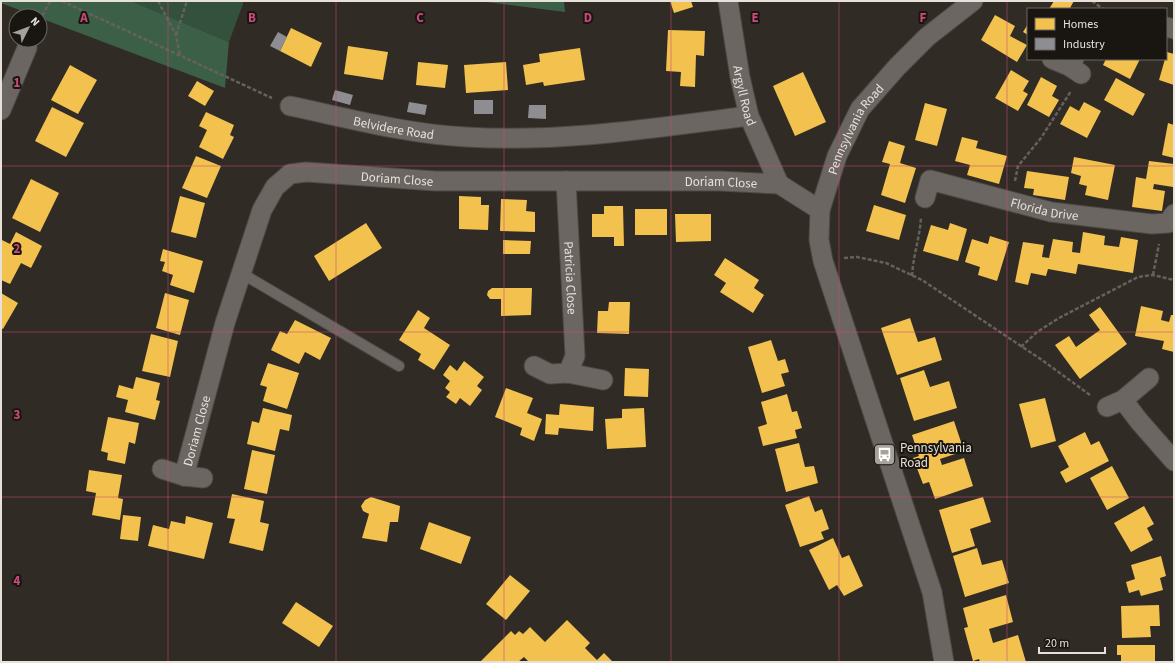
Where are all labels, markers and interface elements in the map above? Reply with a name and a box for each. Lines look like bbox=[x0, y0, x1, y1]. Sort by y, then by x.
north arrow bbox=[8, 8, 48, 48]
legend bbox=[1027, 8, 1167, 60]
text: A bbox=[79, 9, 88, 27]
text: B bbox=[248, 9, 256, 27]
text: C bbox=[416, 9, 424, 27]
text: D bbox=[584, 9, 592, 27]
text: E bbox=[751, 9, 759, 27]
text: F bbox=[920, 9, 927, 27]
text: N bbox=[27, 14, 43, 29]
text: Homes bbox=[1063, 16, 1098, 33]
text: Industry bbox=[1063, 36, 1105, 53]
street label: Argyll Road bbox=[728, 64, 760, 129]
text: 1 bbox=[14, 74, 21, 92]
street label: Pennsylvania Road bbox=[824, 80, 888, 177]
street label: Belvidere Road bbox=[351, 112, 435, 144]
street label: Doriam Close bbox=[360, 168, 434, 191]
street label: Doriam Close bbox=[685, 173, 758, 193]
street label: Florida Drive bbox=[1008, 194, 1079, 225]
text: 2 bbox=[14, 240, 21, 258]
street label: Patricia Close bbox=[559, 241, 581, 315]
street label: Doriam Close bbox=[179, 394, 215, 468]
text: 3 bbox=[14, 406, 21, 424]
place label: Pennsylvania Road bbox=[900, 439, 972, 472]
bus stop icon: Pennsylvania Road bbox=[872, 441, 898, 467]
text: 4 bbox=[14, 572, 21, 590]
scale bar bbox=[1039, 629, 1105, 655]
text: 20 m bbox=[1045, 635, 1069, 652]

